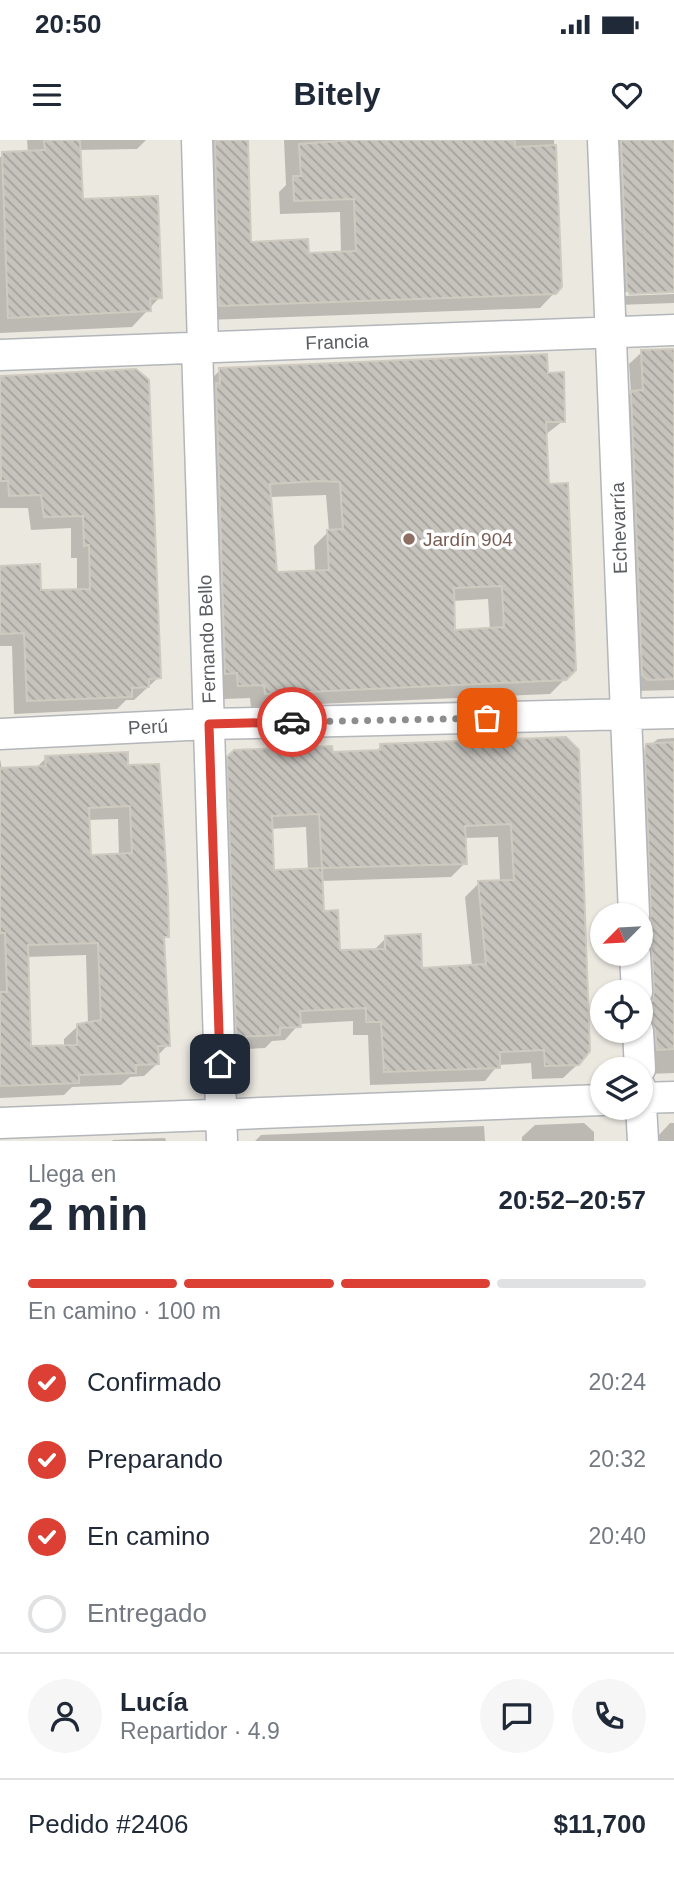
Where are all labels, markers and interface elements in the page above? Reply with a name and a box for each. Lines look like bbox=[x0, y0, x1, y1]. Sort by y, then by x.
text: 20:50 bbox=[35, 9, 102, 39]
icon: menu bbox=[28, 76, 66, 114]
text: Bitely bbox=[293, 76, 381, 112]
icon: heart bbox=[608, 76, 646, 114]
street label: Francia bbox=[305, 330, 369, 354]
street label: Echevarría bbox=[607, 481, 631, 574]
place label: Jardín 904 bbox=[423, 529, 513, 550]
marker: Jardín 904 bbox=[401, 531, 417, 547]
street label: Fernando Bello bbox=[194, 574, 220, 704]
courier bbox=[257, 687, 327, 757]
pin bbox=[457, 688, 517, 748]
icon: bag bbox=[468, 699, 506, 737]
icon: car bbox=[273, 703, 311, 741]
street label: Perú bbox=[127, 715, 169, 739]
north arrow bbox=[590, 903, 653, 966]
map controls bbox=[590, 903, 653, 1120]
button: locate bbox=[590, 980, 653, 1043]
pin bbox=[190, 1034, 250, 1094]
icon: home bbox=[201, 1045, 239, 1083]
button: layers bbox=[590, 1057, 653, 1120]
text: Llega en bbox=[28, 1161, 116, 1187]
text: 20:52–20:57 bbox=[499, 1185, 646, 1215]
text: 2 min bbox=[28, 1188, 148, 1240]
text: En camino · 100 m bbox=[28, 1298, 221, 1324]
icon: check bbox=[28, 1364, 66, 1402]
text: Confirmado bbox=[87, 1367, 221, 1397]
text: 20:24 bbox=[588, 1369, 646, 1395]
icon: check bbox=[28, 1441, 66, 1479]
text: Preparando bbox=[87, 1444, 223, 1474]
text: 20:32 bbox=[588, 1446, 646, 1472]
icon: check bbox=[28, 1518, 66, 1556]
text: En camino bbox=[87, 1521, 210, 1551]
text: 20:40 bbox=[588, 1523, 646, 1549]
text: Entregado bbox=[87, 1598, 207, 1628]
button: person bbox=[28, 1679, 102, 1753]
button: chat bbox=[480, 1679, 554, 1753]
button: phone bbox=[572, 1679, 646, 1753]
text: Lucía bbox=[120, 1687, 188, 1717]
text: Repartidor · 4.9 bbox=[120, 1718, 280, 1744]
text: Pedido #2406 bbox=[28, 1809, 188, 1839]
text: $11,700 bbox=[553, 1809, 646, 1839]

